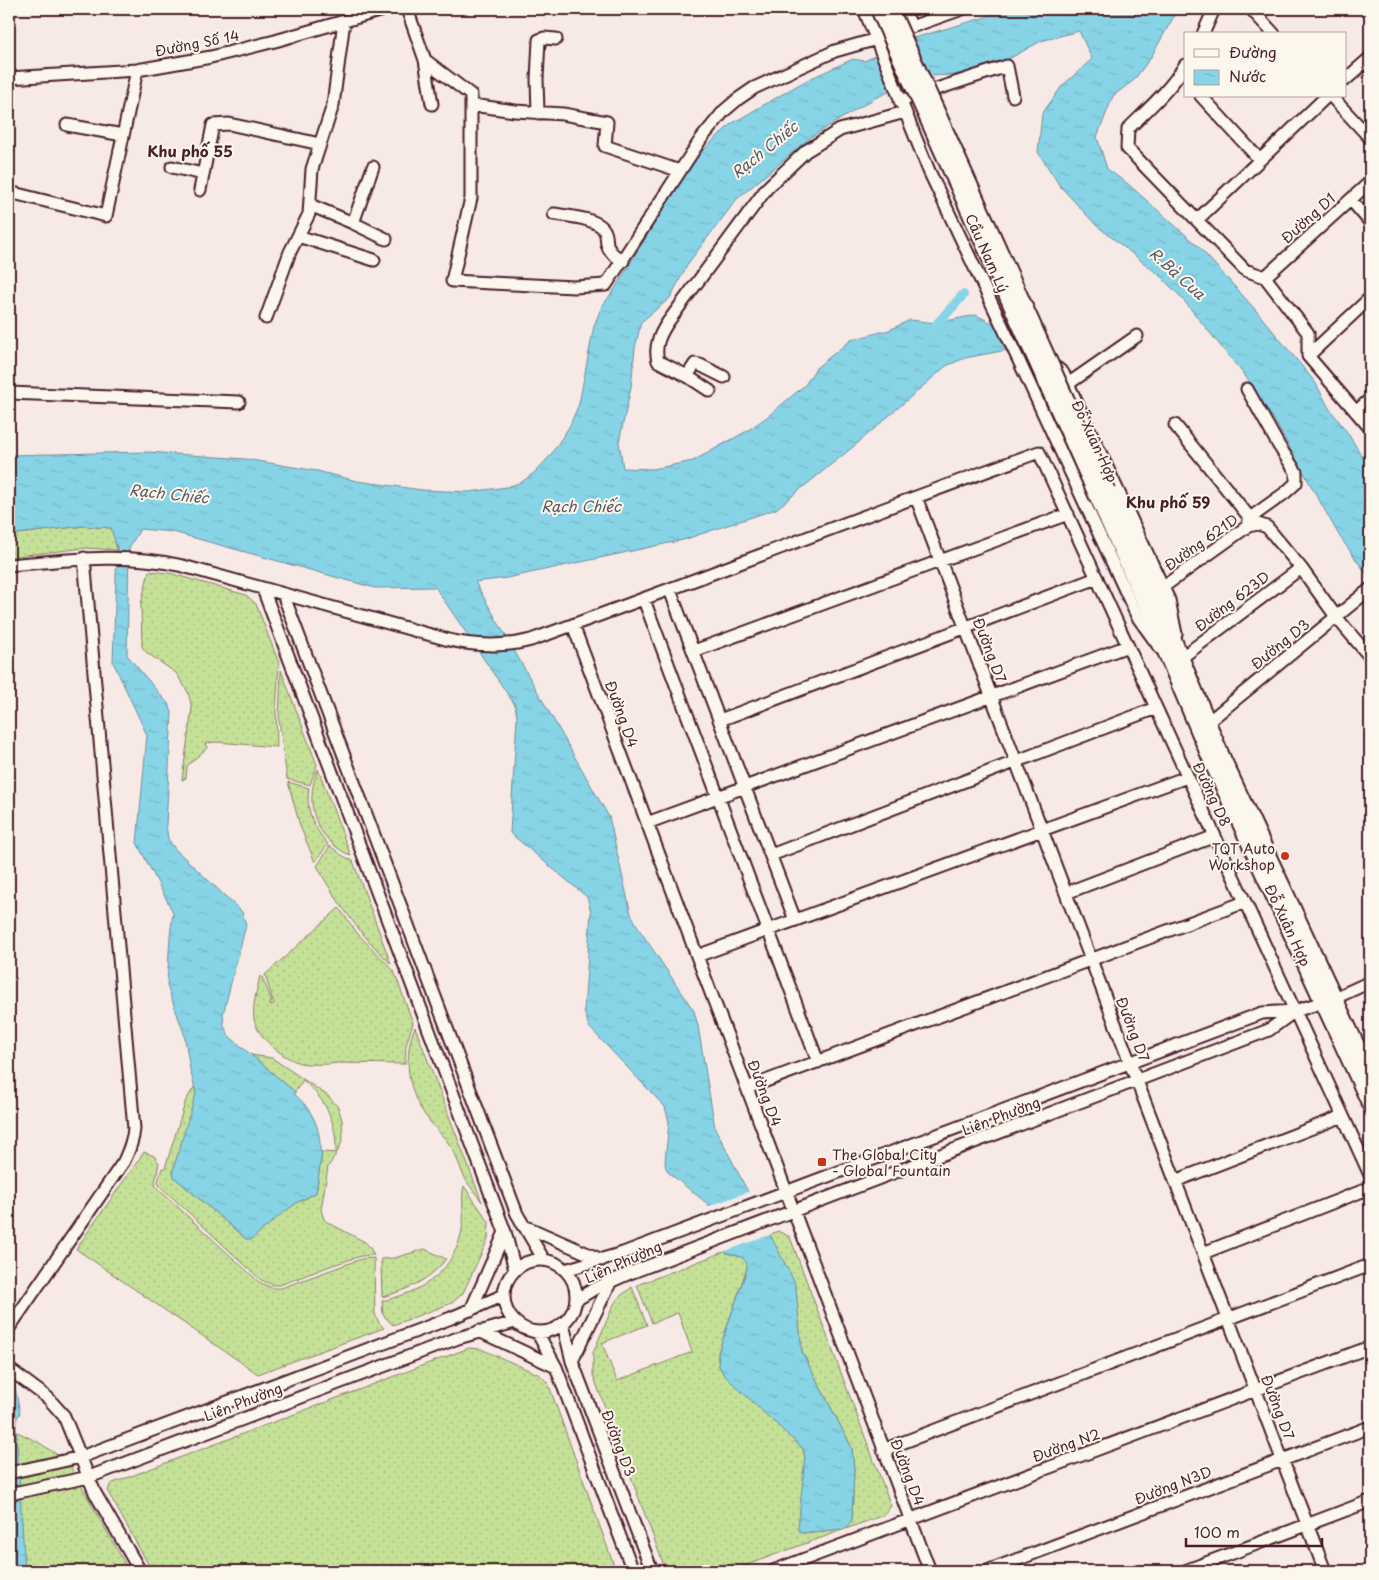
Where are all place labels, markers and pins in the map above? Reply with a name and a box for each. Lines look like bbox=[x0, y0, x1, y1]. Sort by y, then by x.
place label: TQT Auto Workshop bbox=[1208, 838, 1275, 875]
marker: TQT Auto Workshop bbox=[1279, 850, 1291, 862]
place label: The Global City - Global Fountain bbox=[832, 1144, 951, 1181]
marker: The Global City - Global Fountain bbox=[816, 1156, 828, 1168]

